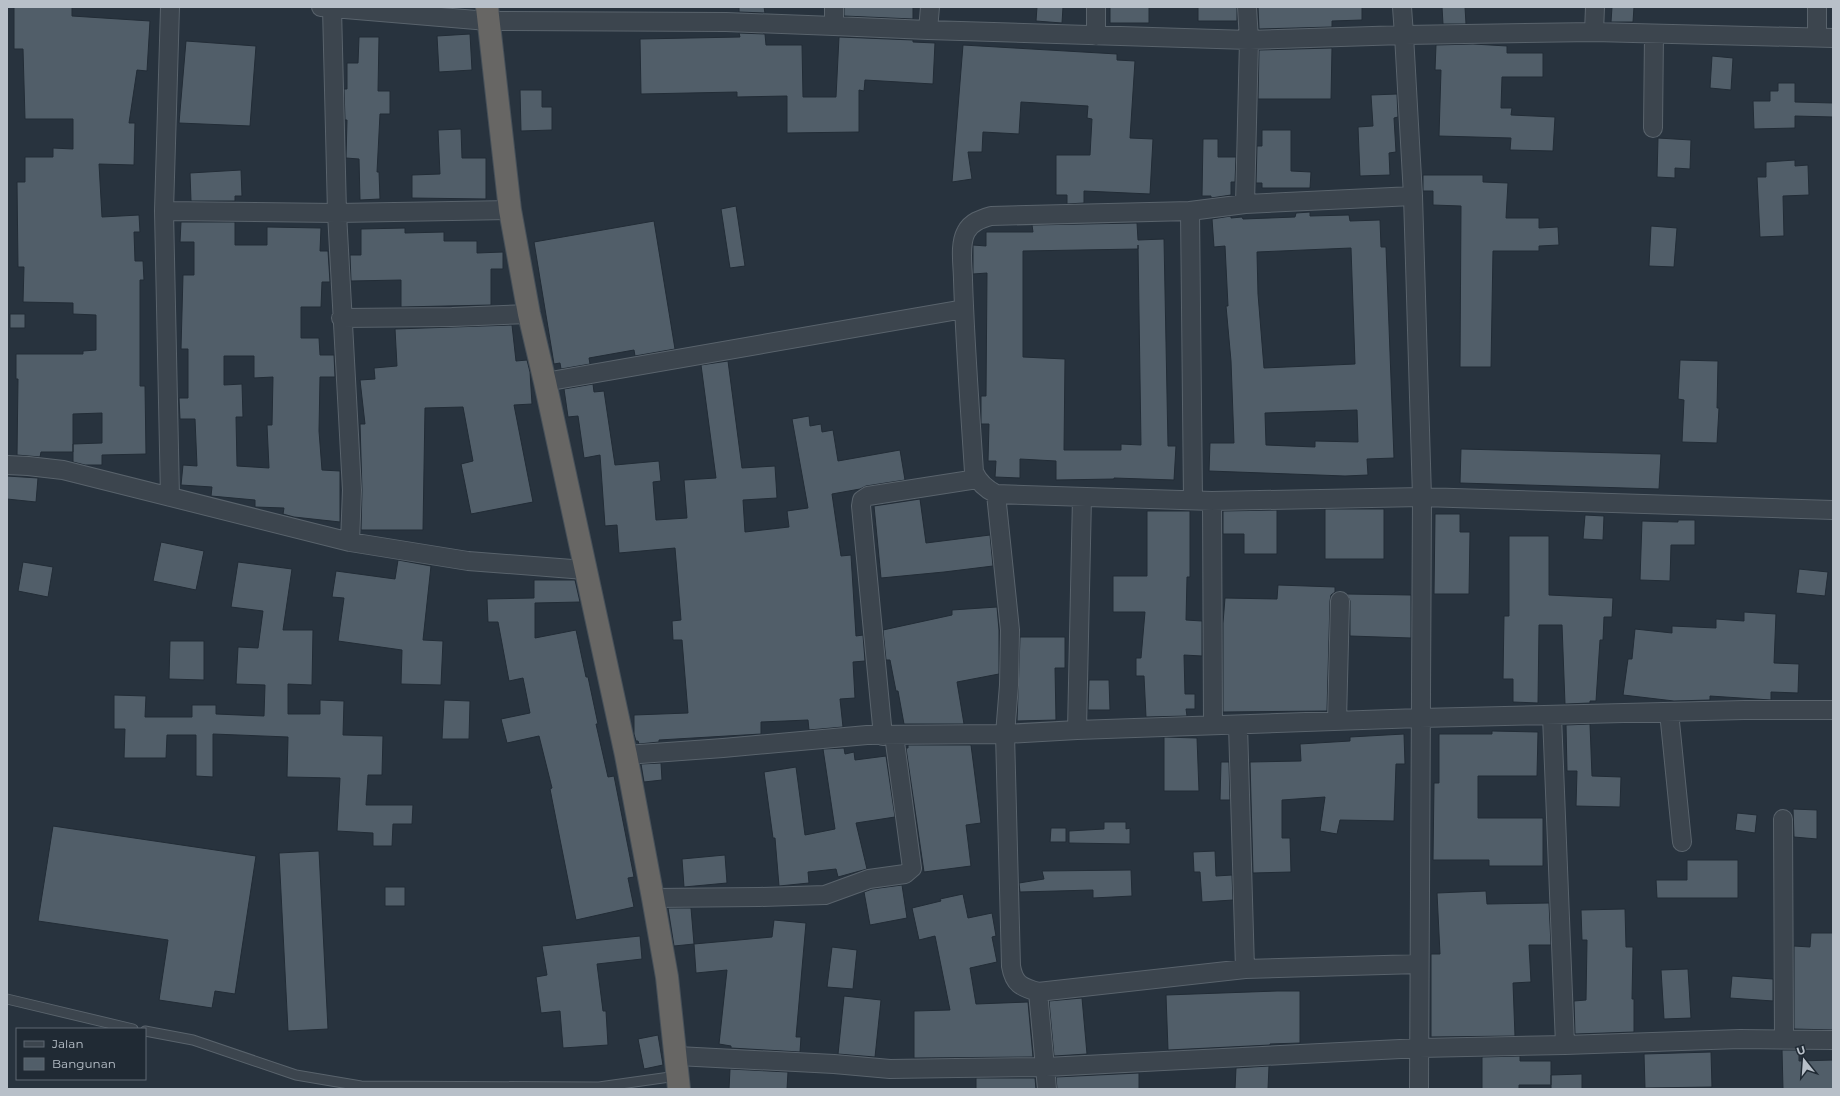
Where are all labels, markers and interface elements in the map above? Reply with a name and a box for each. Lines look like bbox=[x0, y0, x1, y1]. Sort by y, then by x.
legend bbox=[16, 1028, 146, 1080]
text: Jalan bbox=[51, 1036, 84, 1051]
north arrow bbox=[1784, 1040, 1824, 1080]
text: U bbox=[1795, 1042, 1807, 1058]
text: Bangunan bbox=[52, 1056, 116, 1071]

